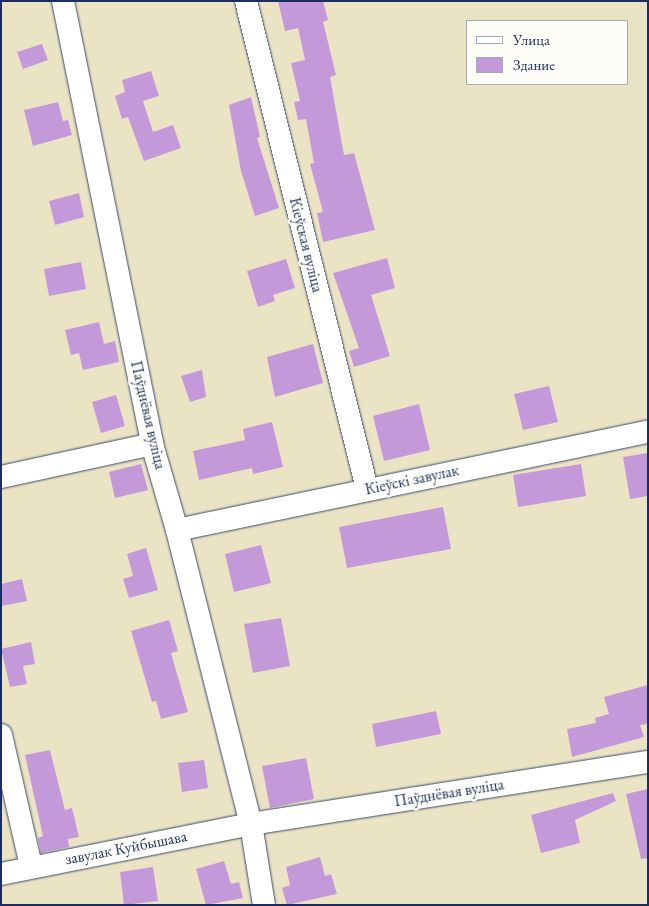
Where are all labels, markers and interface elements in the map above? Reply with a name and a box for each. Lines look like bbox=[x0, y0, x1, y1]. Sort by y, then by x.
legend bbox=[467, 20, 629, 85]
text: Улица bbox=[513, 30, 550, 49]
text: Здание bbox=[513, 55, 555, 74]
street label: Кіеўская вуліца bbox=[285, 196, 327, 294]
street label: Паўднёвая вуліца bbox=[126, 359, 170, 471]
street label: Кіеўскі завулак bbox=[363, 461, 461, 499]
street label: Паўднёвая вуліца bbox=[393, 775, 505, 811]
street label: завулак Куйбышава bbox=[63, 827, 189, 869]

